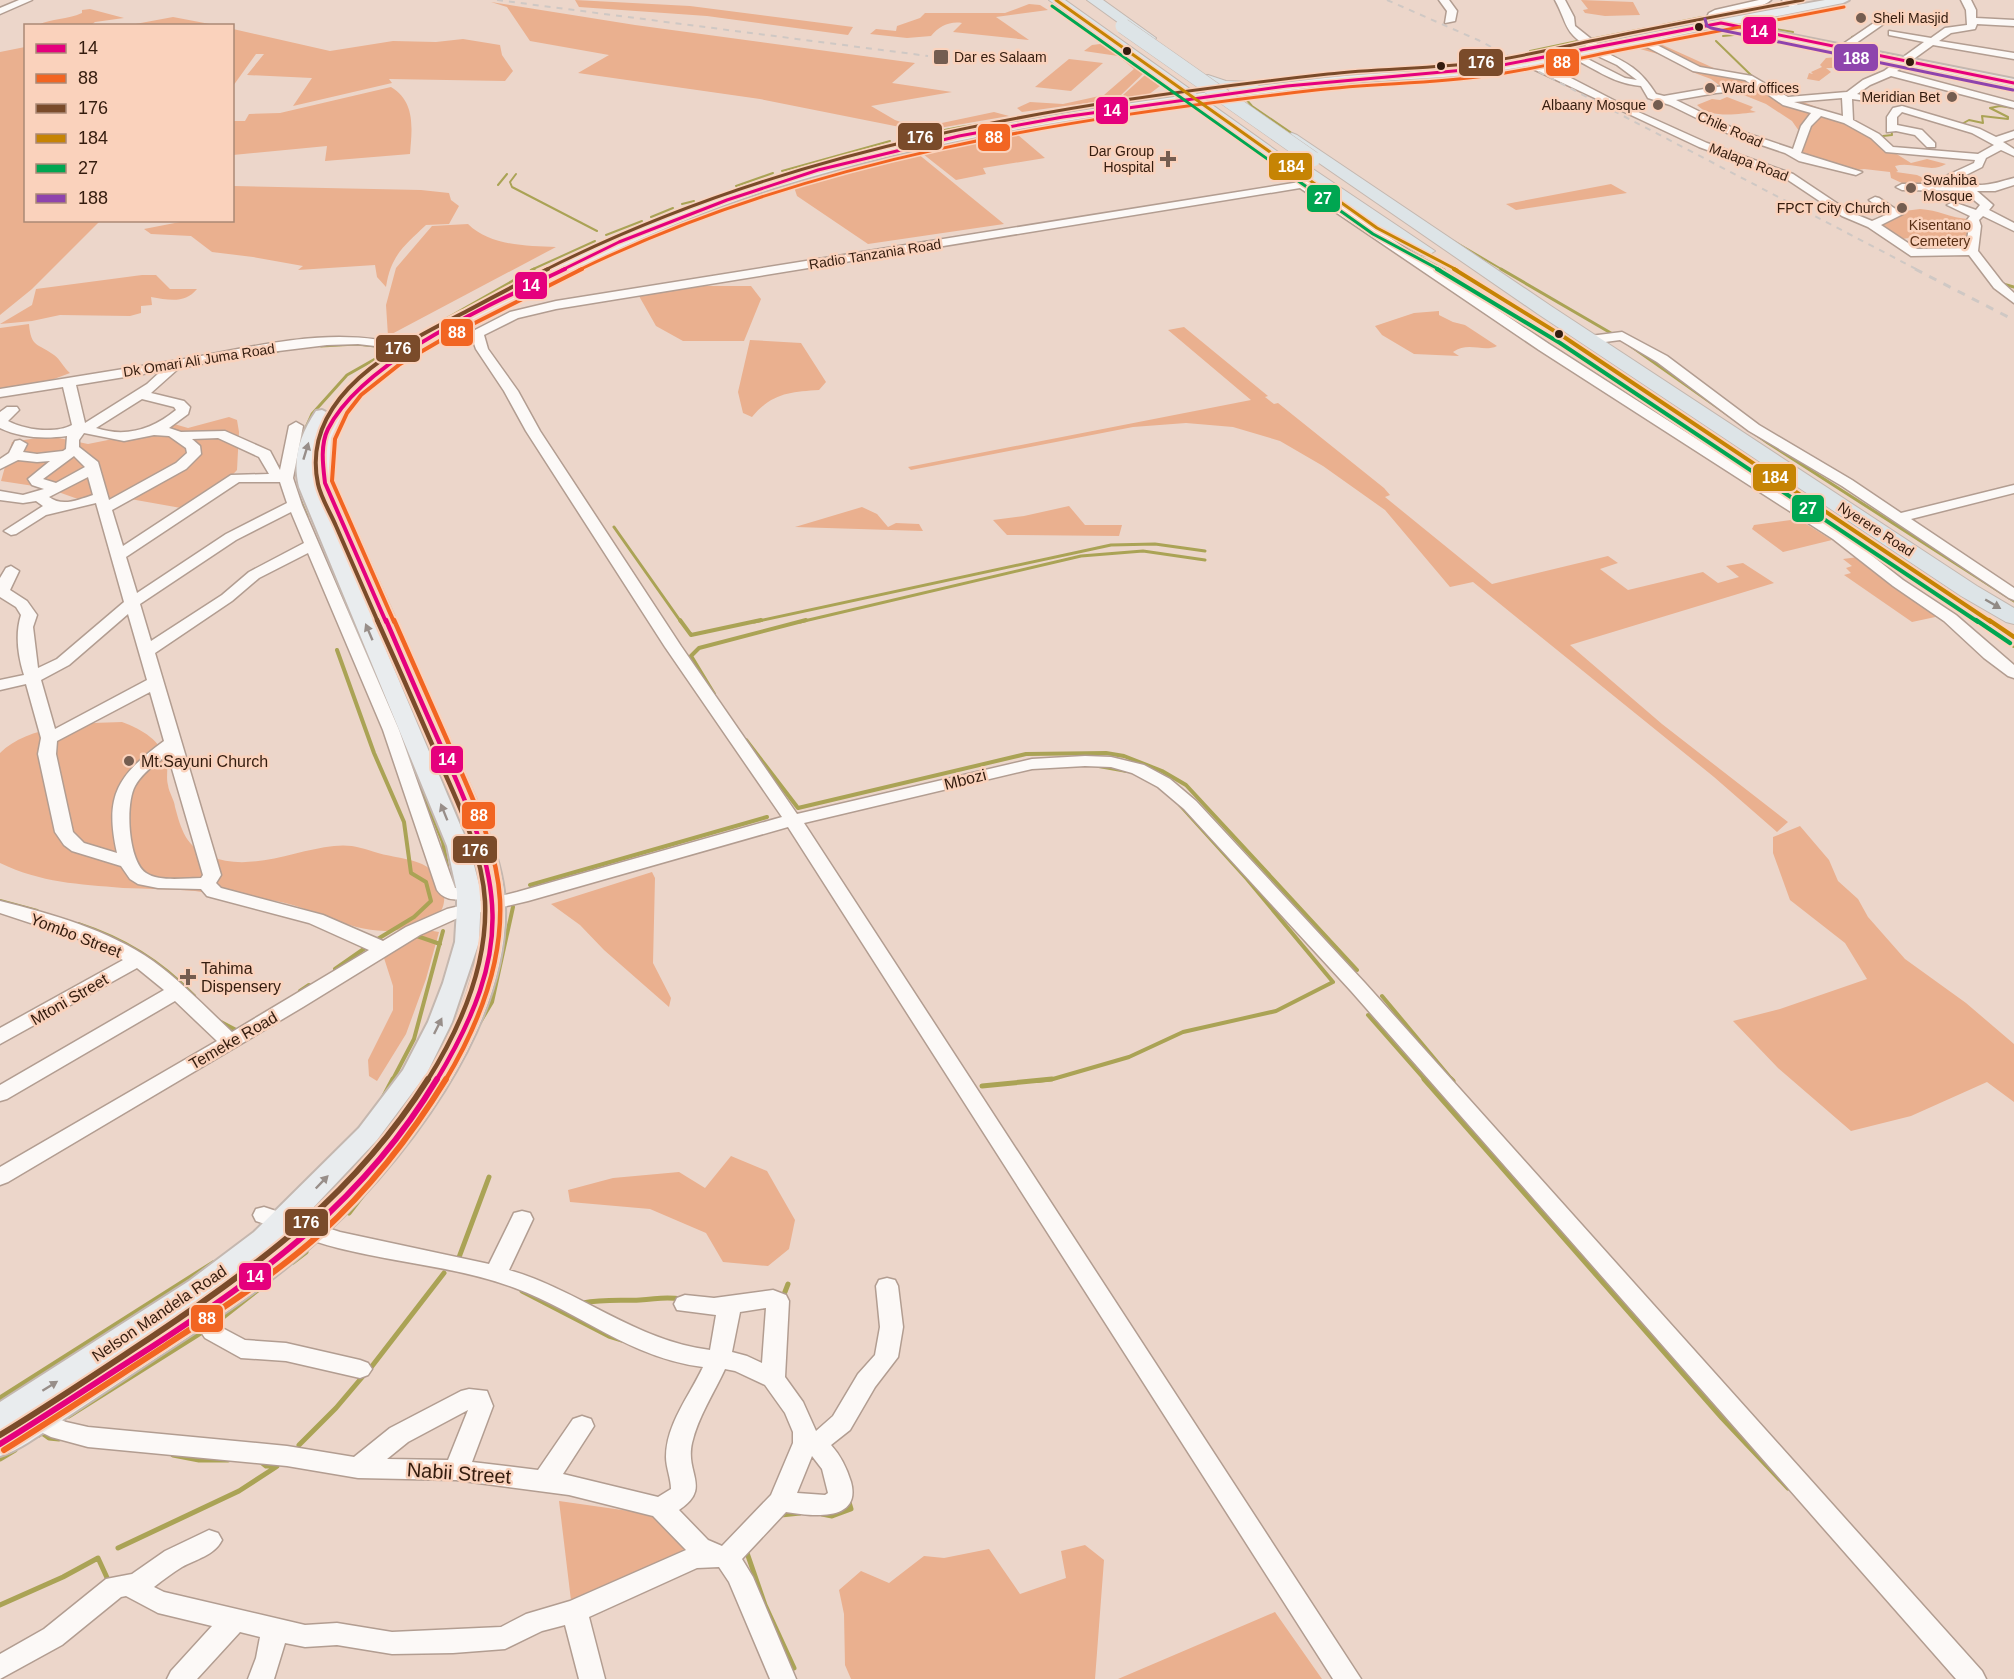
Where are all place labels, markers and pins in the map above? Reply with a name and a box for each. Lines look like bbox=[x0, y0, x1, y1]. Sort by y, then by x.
place label: Sheli Masjid bbox=[1873, 10, 1948, 26]
marker: Sheli Masjid bbox=[1854, 11, 1868, 25]
unlabelled marker bbox=[1693, 21, 1705, 33]
unlabelled marker bbox=[1121, 45, 1133, 57]
marker: Dar es Salaam bbox=[932, 48, 950, 66]
place label: Dar es Salaam bbox=[954, 49, 1047, 65]
unlabelled marker bbox=[1904, 56, 1916, 68]
unlabelled marker bbox=[1435, 60, 1447, 72]
place label: Ward offices bbox=[1722, 80, 1799, 96]
marker: Ward offices bbox=[1703, 81, 1717, 95]
place label: Meridian Bet bbox=[1861, 89, 1940, 105]
marker: Meridian Bet bbox=[1945, 90, 1959, 104]
place label: Albaany Mosque bbox=[1542, 97, 1646, 113]
marker: Albaany Mosque bbox=[1651, 98, 1665, 112]
place label: Dar Group Hospital bbox=[1089, 143, 1154, 175]
marker: Dar Group Hospital bbox=[1159, 150, 1177, 168]
place label: Swahiba Mosque bbox=[1923, 172, 1977, 204]
marker: Swahiba Mosque bbox=[1904, 181, 1918, 195]
place label: FPCT City Church bbox=[1777, 200, 1890, 216]
marker: FPCT City Church bbox=[1895, 201, 1909, 215]
unlabelled marker bbox=[1553, 328, 1565, 340]
place label: Mt.Sayuni Church bbox=[141, 753, 268, 770]
marker: Mt.Sayuni Church bbox=[122, 754, 136, 768]
place label: Tahima Dispensery bbox=[201, 960, 281, 995]
marker: Tahima Dispensery bbox=[179, 968, 197, 986]

